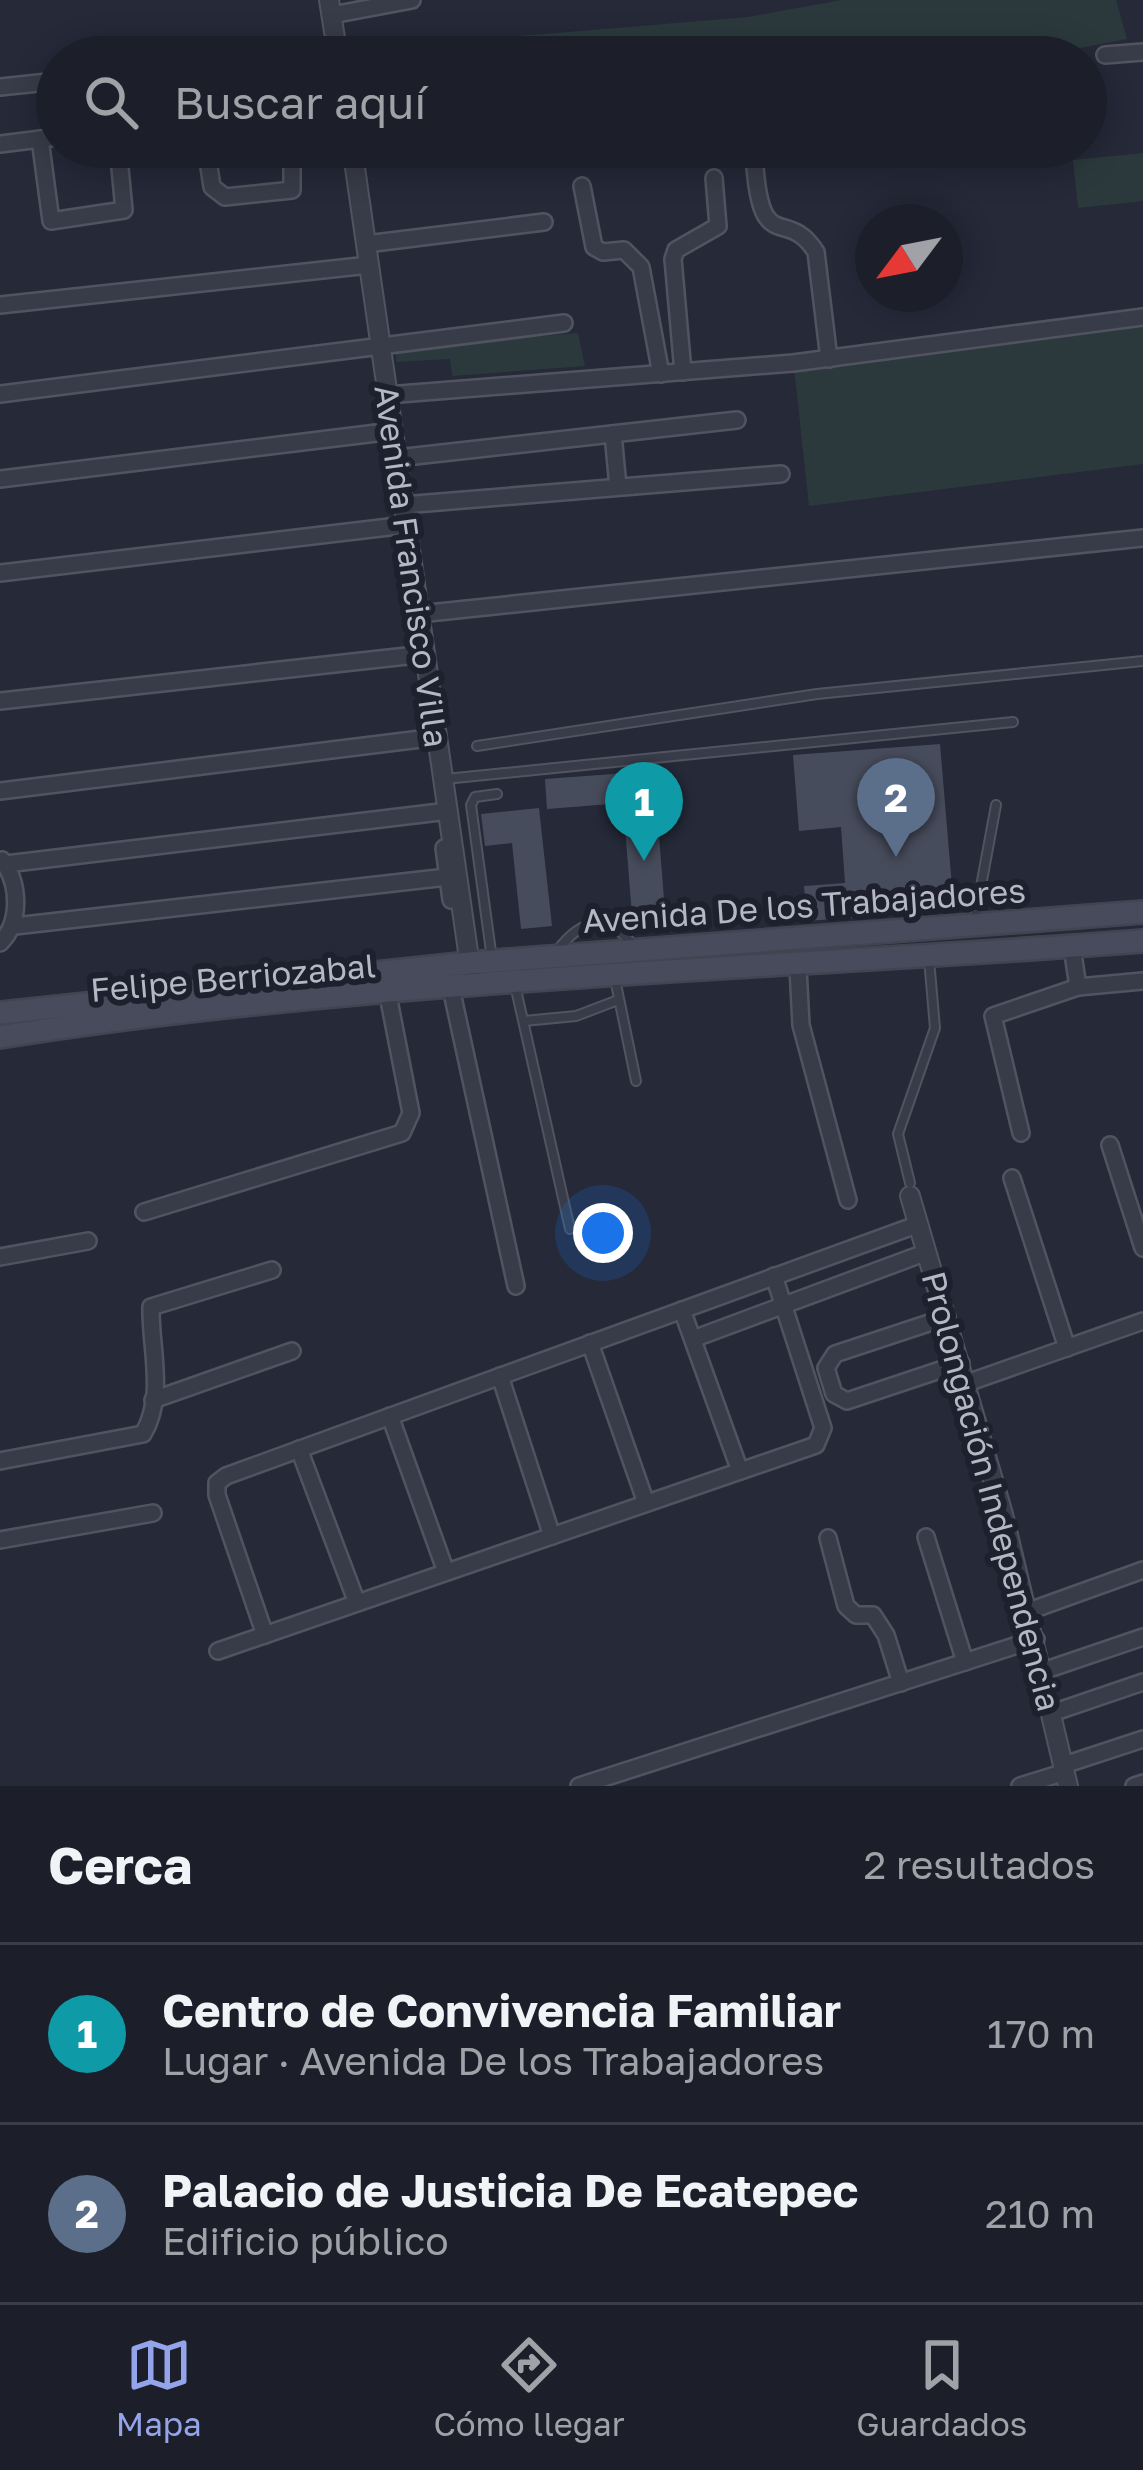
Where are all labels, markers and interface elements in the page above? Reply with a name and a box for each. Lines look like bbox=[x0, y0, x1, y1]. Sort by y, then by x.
search box bbox=[36, 36, 1107, 168]
icon: search bbox=[78, 69, 144, 135]
text: Buscar aquí bbox=[174, 75, 426, 129]
north arrow bbox=[855, 204, 963, 312]
street label: Avenida Francisco Villa bbox=[367, 382, 457, 750]
pin: 2 bbox=[857, 758, 935, 857]
pin: 1 bbox=[605, 762, 683, 861]
street label: Avenida De los Trabajadores bbox=[581, 870, 1027, 940]
street label: Felipe Berriozabal bbox=[89, 945, 377, 1009]
your location bbox=[573, 1203, 633, 1263]
street label: Prolongación Independencia bbox=[914, 1267, 1070, 1715]
text: Cerca bbox=[48, 1834, 192, 1895]
text: 2 resultados bbox=[864, 1841, 1095, 1888]
text: Centro de Convivencia Familiar bbox=[162, 1983, 841, 2037]
text: 1 bbox=[77, 2010, 97, 2057]
text: 170 m bbox=[987, 2010, 1095, 2057]
text: Lugar · Avenida De los Trabajadores bbox=[162, 2037, 824, 2084]
text: Palacio de Justicia De Ecatepec bbox=[162, 2163, 858, 2217]
text: 2 bbox=[75, 2190, 99, 2237]
text: 210 m bbox=[985, 2190, 1095, 2237]
text: Edificio público bbox=[162, 2217, 449, 2264]
tab: Mapa bbox=[116, 2332, 202, 2443]
tab: Cómo llegar bbox=[433, 2332, 625, 2443]
tab: Guardados bbox=[856, 2332, 1027, 2443]

